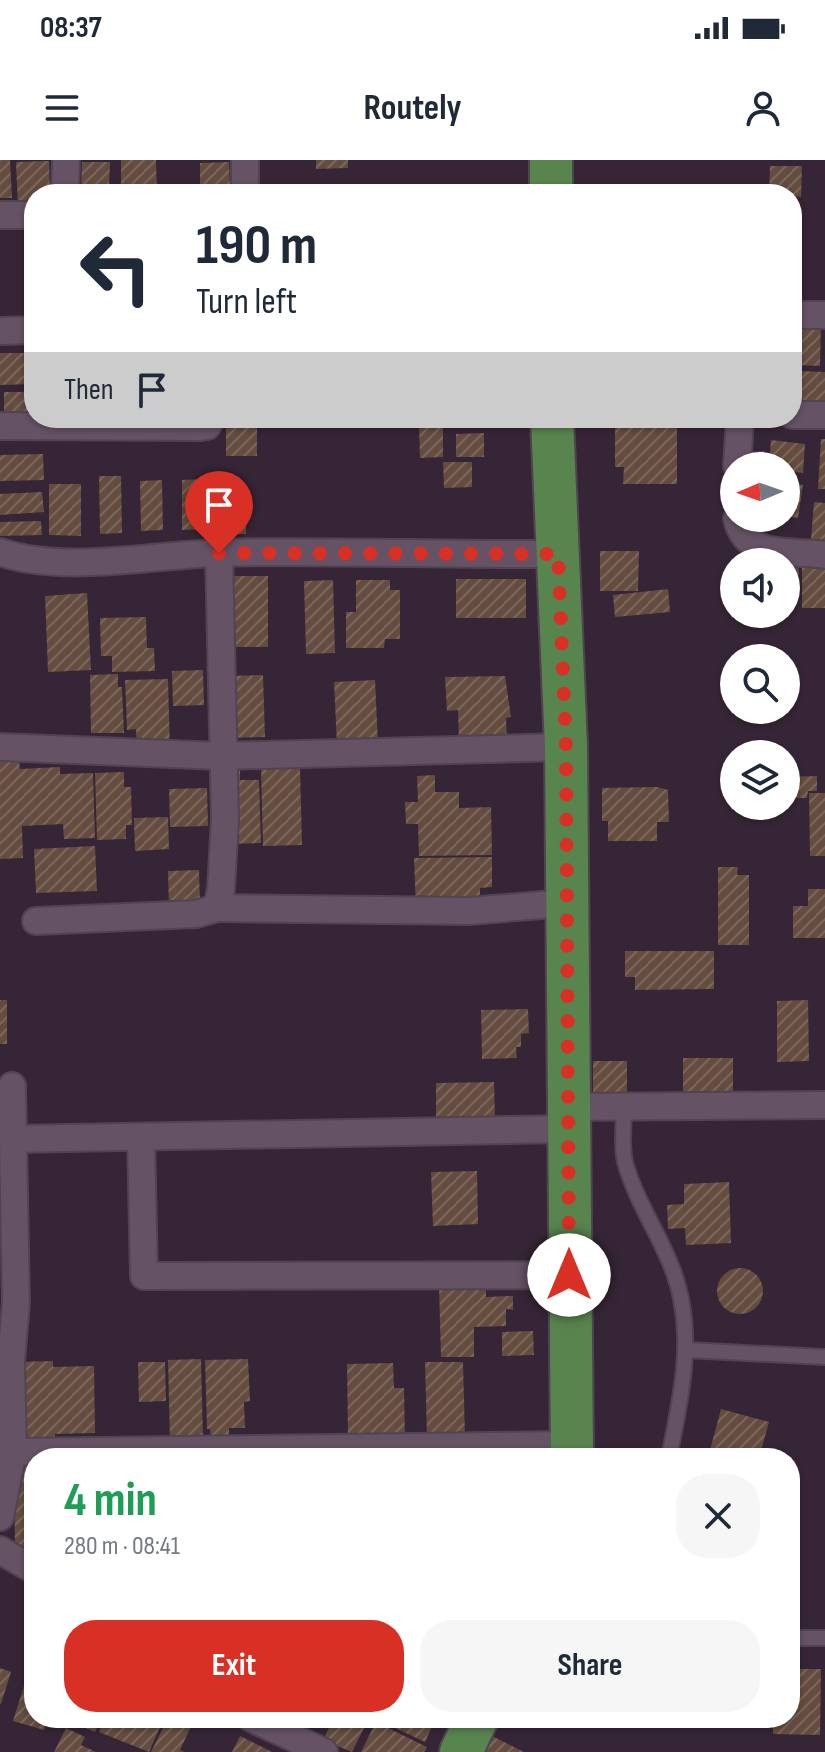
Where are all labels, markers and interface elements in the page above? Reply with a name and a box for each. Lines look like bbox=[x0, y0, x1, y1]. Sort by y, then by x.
text: 08:37 bbox=[40, 10, 102, 46]
icon: menu bbox=[40, 86, 84, 130]
icon: person bbox=[741, 86, 785, 130]
text: Routely bbox=[363, 87, 462, 130]
text: 190 m bbox=[196, 213, 317, 280]
icon: left bbox=[64, 216, 168, 320]
text: Turn left bbox=[196, 281, 297, 324]
icon: arrive bbox=[130, 368, 174, 412]
text: Then bbox=[64, 372, 114, 408]
north arrow bbox=[720, 452, 800, 532]
map controls bbox=[720, 452, 800, 820]
pin bbox=[185, 471, 253, 553]
icon: arrive bbox=[197, 483, 241, 527]
button: sound bbox=[720, 548, 800, 628]
button: search bbox=[720, 644, 800, 724]
button: layers bbox=[720, 740, 800, 820]
position arrow bbox=[527, 1233, 611, 1317]
text: 4 min bbox=[64, 1472, 157, 1529]
button: close bbox=[676, 1474, 760, 1558]
text: 280 m · 08:41 bbox=[64, 1531, 180, 1562]
button: Exit bbox=[64, 1620, 404, 1712]
button: Share bbox=[420, 1620, 760, 1712]

